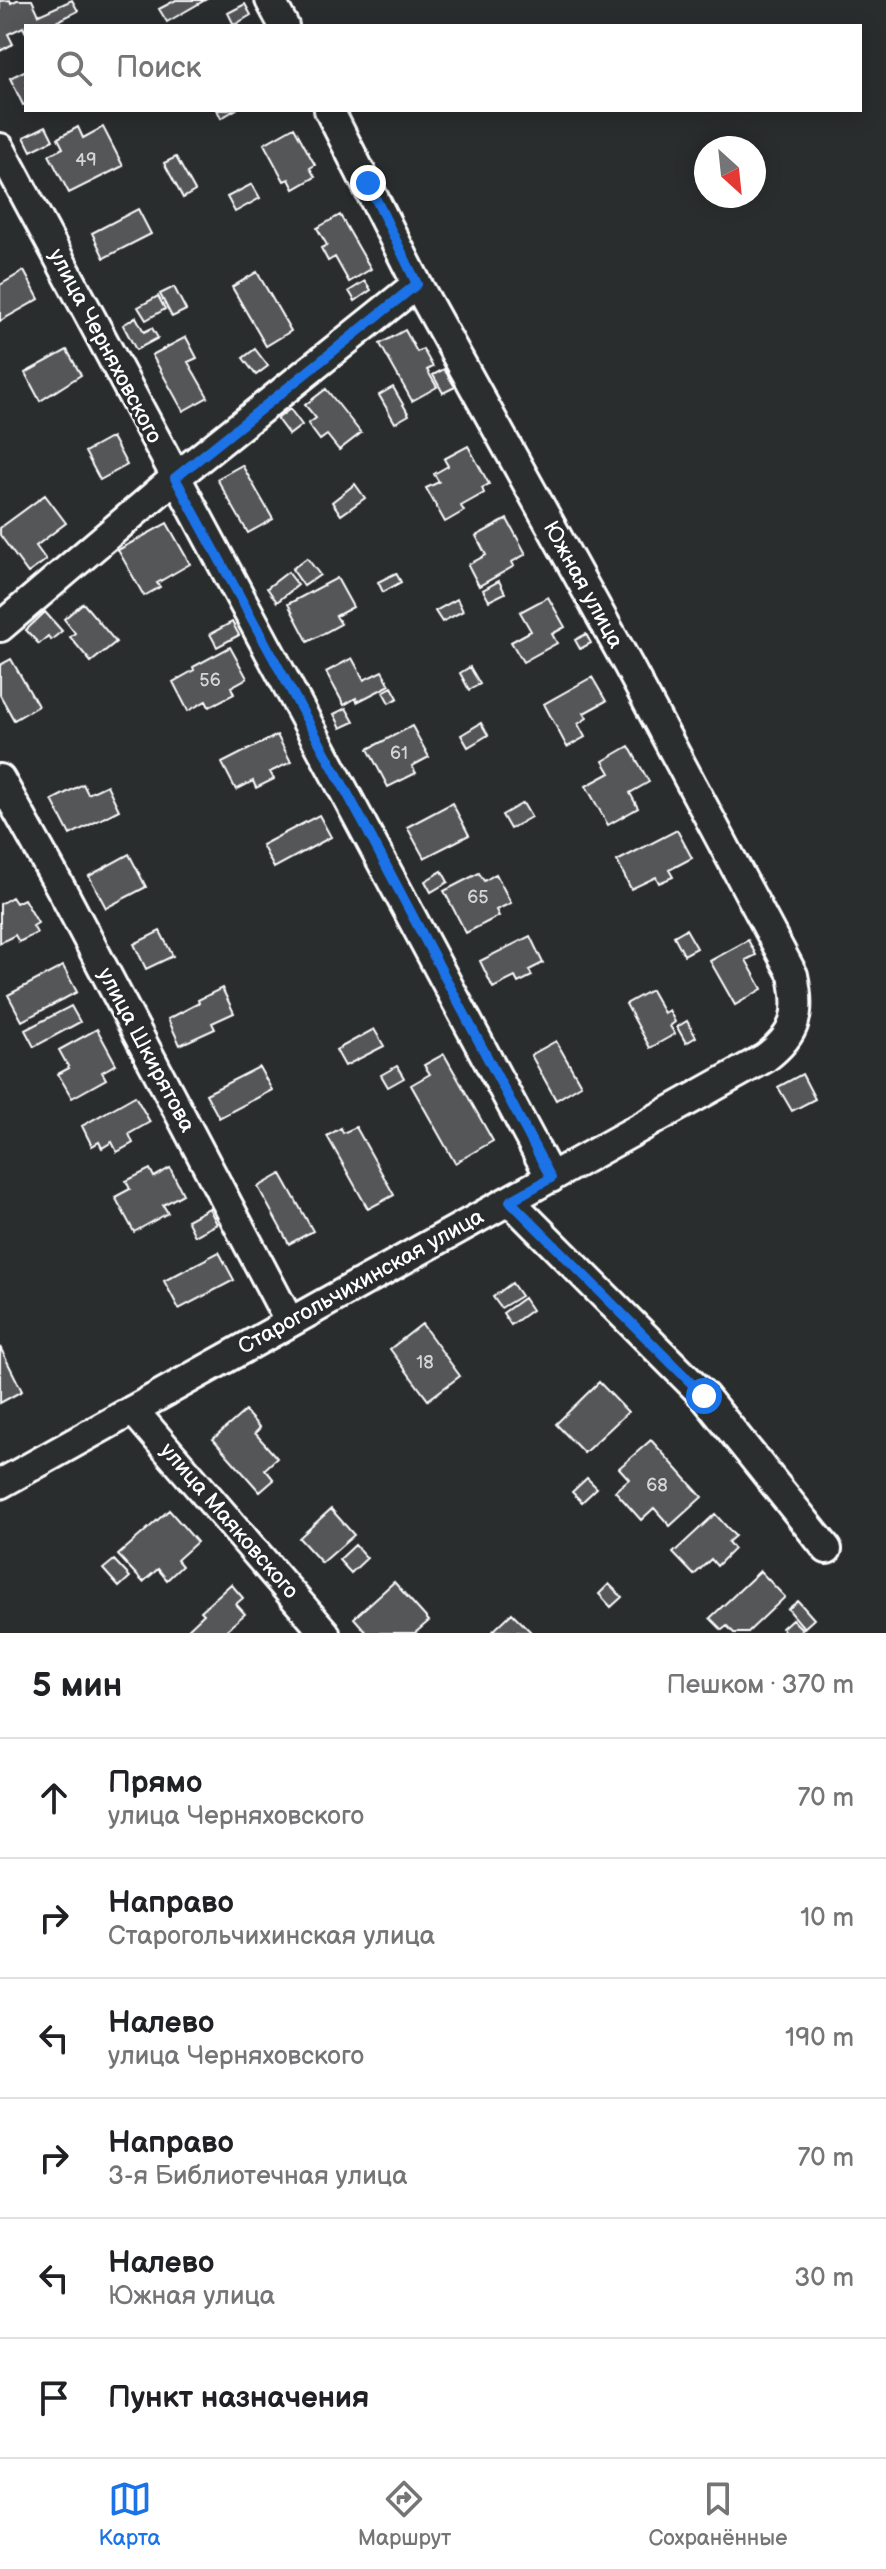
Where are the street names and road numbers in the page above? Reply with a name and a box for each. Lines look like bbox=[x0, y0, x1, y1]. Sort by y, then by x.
street label: улица Черняховского bbox=[42, 244, 168, 448]
street label: Южная улица bbox=[537, 517, 629, 653]
street label: улица Шкирятова bbox=[91, 963, 201, 1137]
street label: Старогольчихинская улица bbox=[233, 1203, 489, 1361]
street label: улица Маяковского bbox=[154, 1437, 304, 1605]

